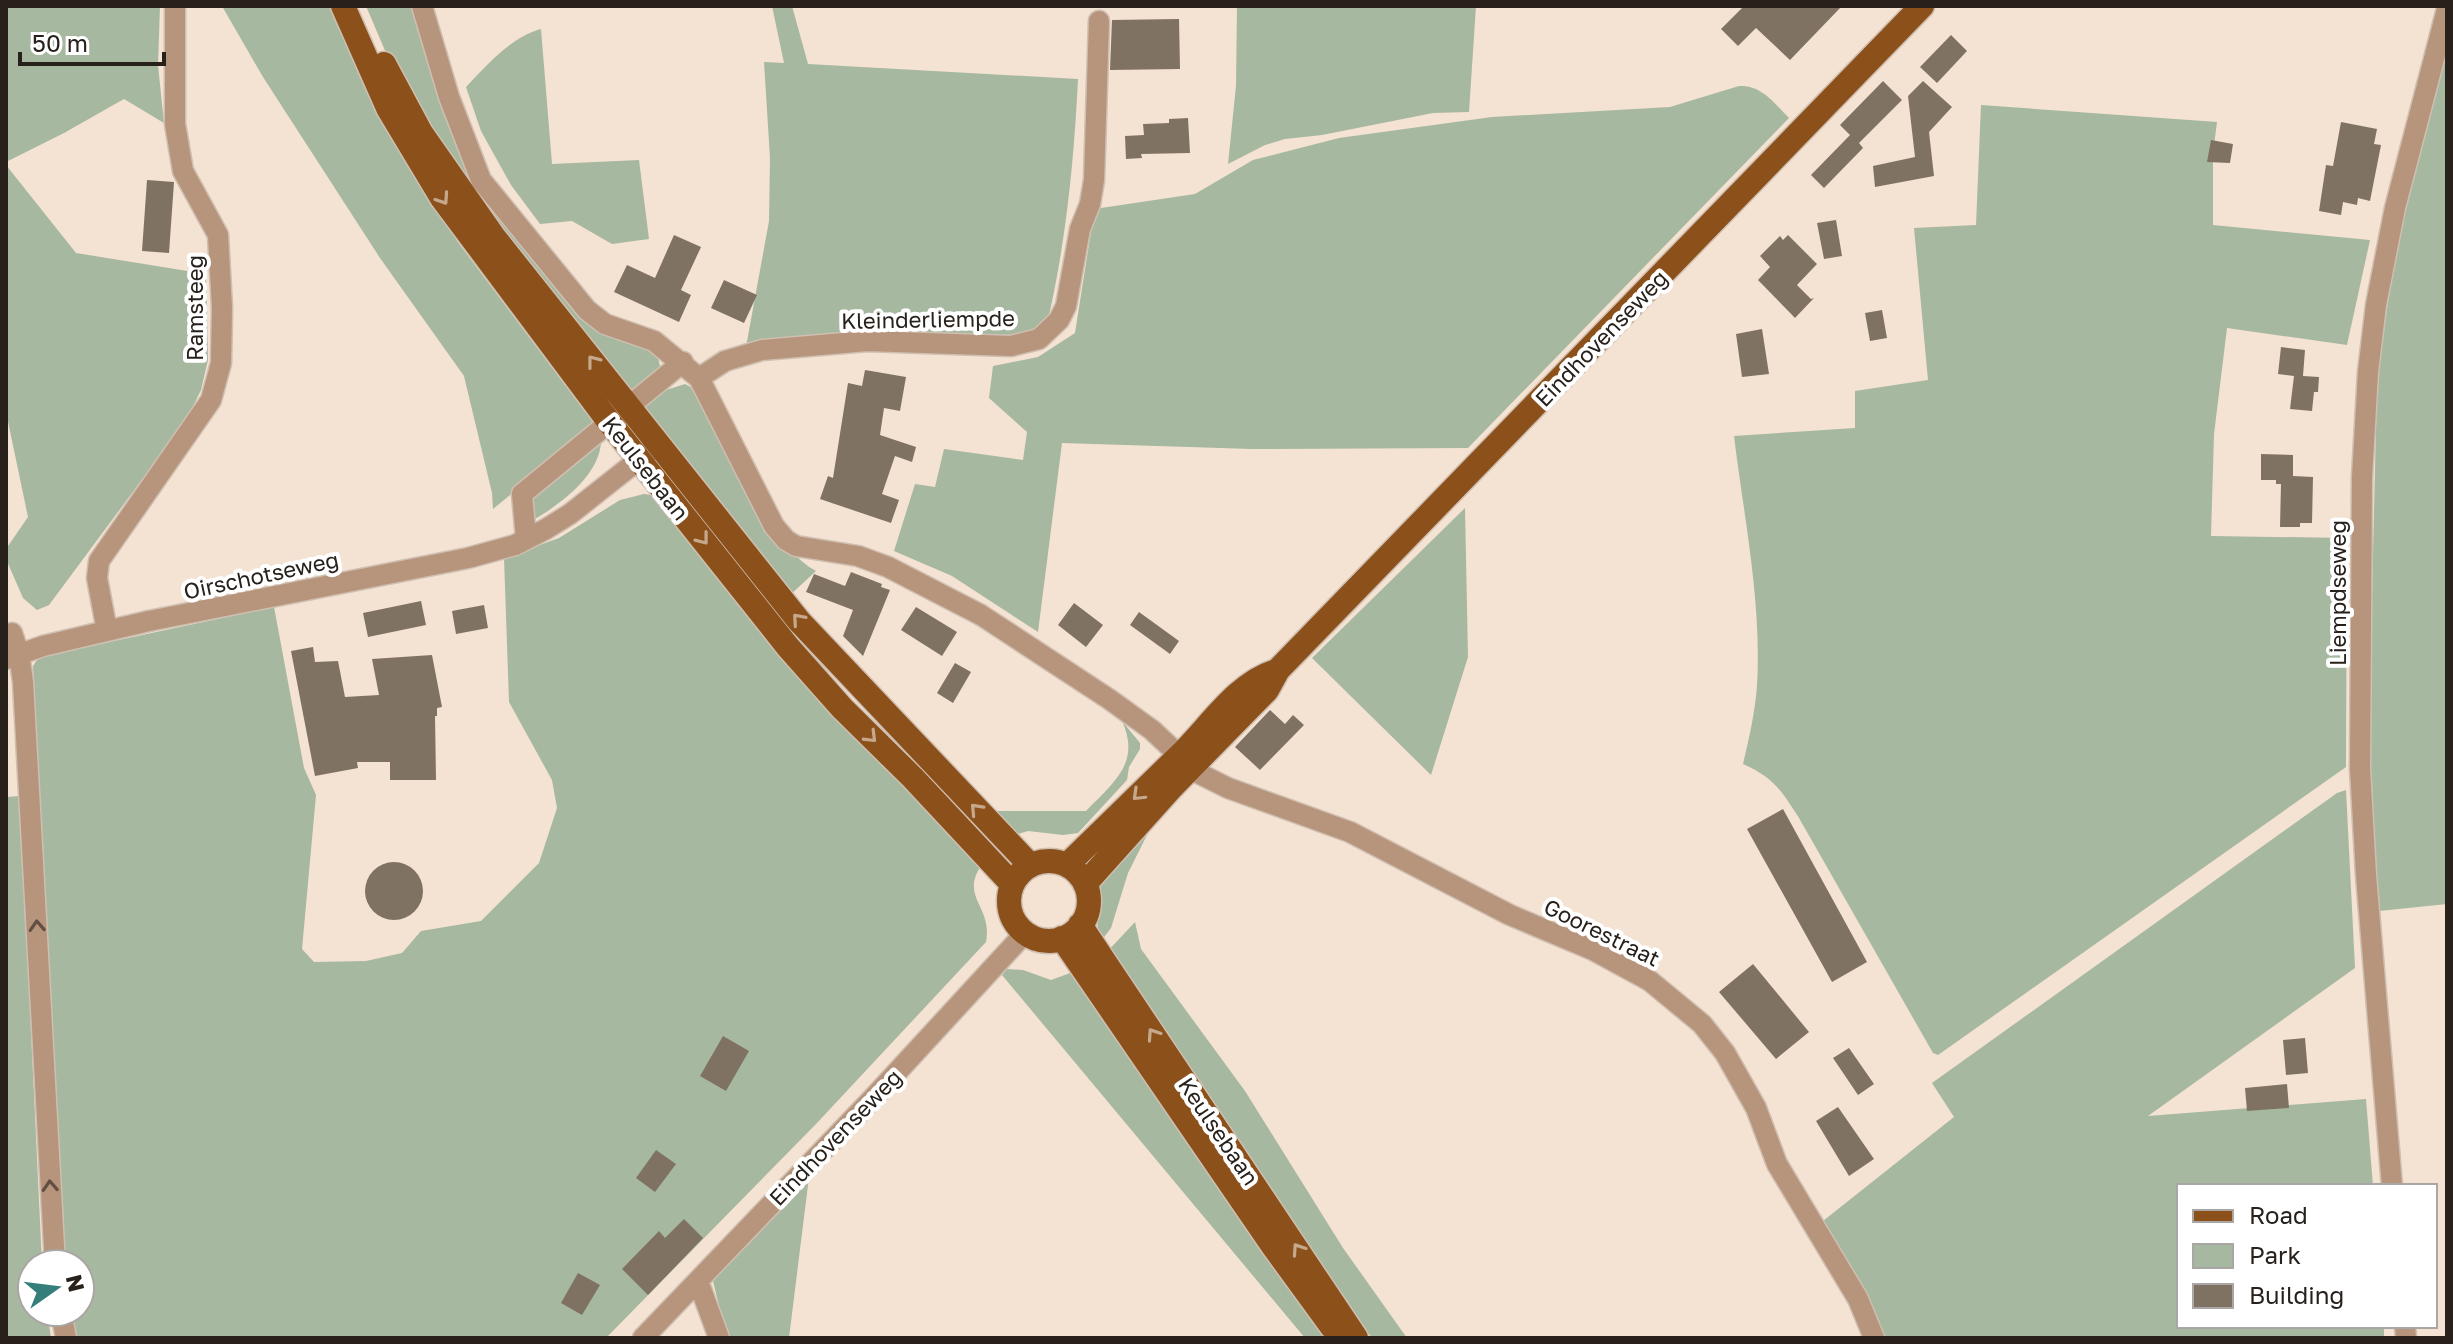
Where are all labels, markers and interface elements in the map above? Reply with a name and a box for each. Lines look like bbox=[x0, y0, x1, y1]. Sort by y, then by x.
scale bar bbox=[20, 16, 164, 66]
text: 50 m bbox=[32, 28, 88, 57]
one-way arrow bbox=[433, 190, 448, 204]
street label: Ramsteeg bbox=[181, 255, 208, 361]
street label: Eindhovenseweg bbox=[1529, 264, 1673, 412]
street label: Kleinderliempde bbox=[841, 304, 1015, 334]
one-way arrow bbox=[588, 355, 602, 370]
street label: Keulsebaan bbox=[597, 411, 695, 525]
street label: Liempdseweg bbox=[2324, 520, 2351, 666]
one-way arrow bbox=[693, 530, 707, 545]
street label: Oirschotseweg bbox=[181, 545, 341, 605]
one-way arrow bbox=[793, 614, 808, 629]
one-way arrow bbox=[862, 727, 876, 742]
one-way arrow bbox=[1133, 786, 1147, 801]
one-way arrow bbox=[971, 804, 986, 818]
street label: Goorestraat bbox=[1540, 892, 1664, 972]
one-way arrow bbox=[28, 920, 45, 932]
one-way arrow bbox=[1148, 1028, 1163, 1042]
street label: Eindhovenseweg bbox=[763, 1063, 907, 1211]
street label: Keulsebaan bbox=[1173, 1072, 1265, 1190]
one-way arrow bbox=[42, 1179, 59, 1192]
legend bbox=[2177, 1184, 2437, 1328]
text: Road bbox=[2249, 1200, 2308, 1229]
text: Park bbox=[2249, 1240, 2301, 1269]
one-way arrow bbox=[1293, 1244, 1308, 1258]
north arrow bbox=[16, 1248, 96, 1328]
text: N bbox=[61, 1272, 91, 1294]
text: Building bbox=[2249, 1280, 2344, 1309]

